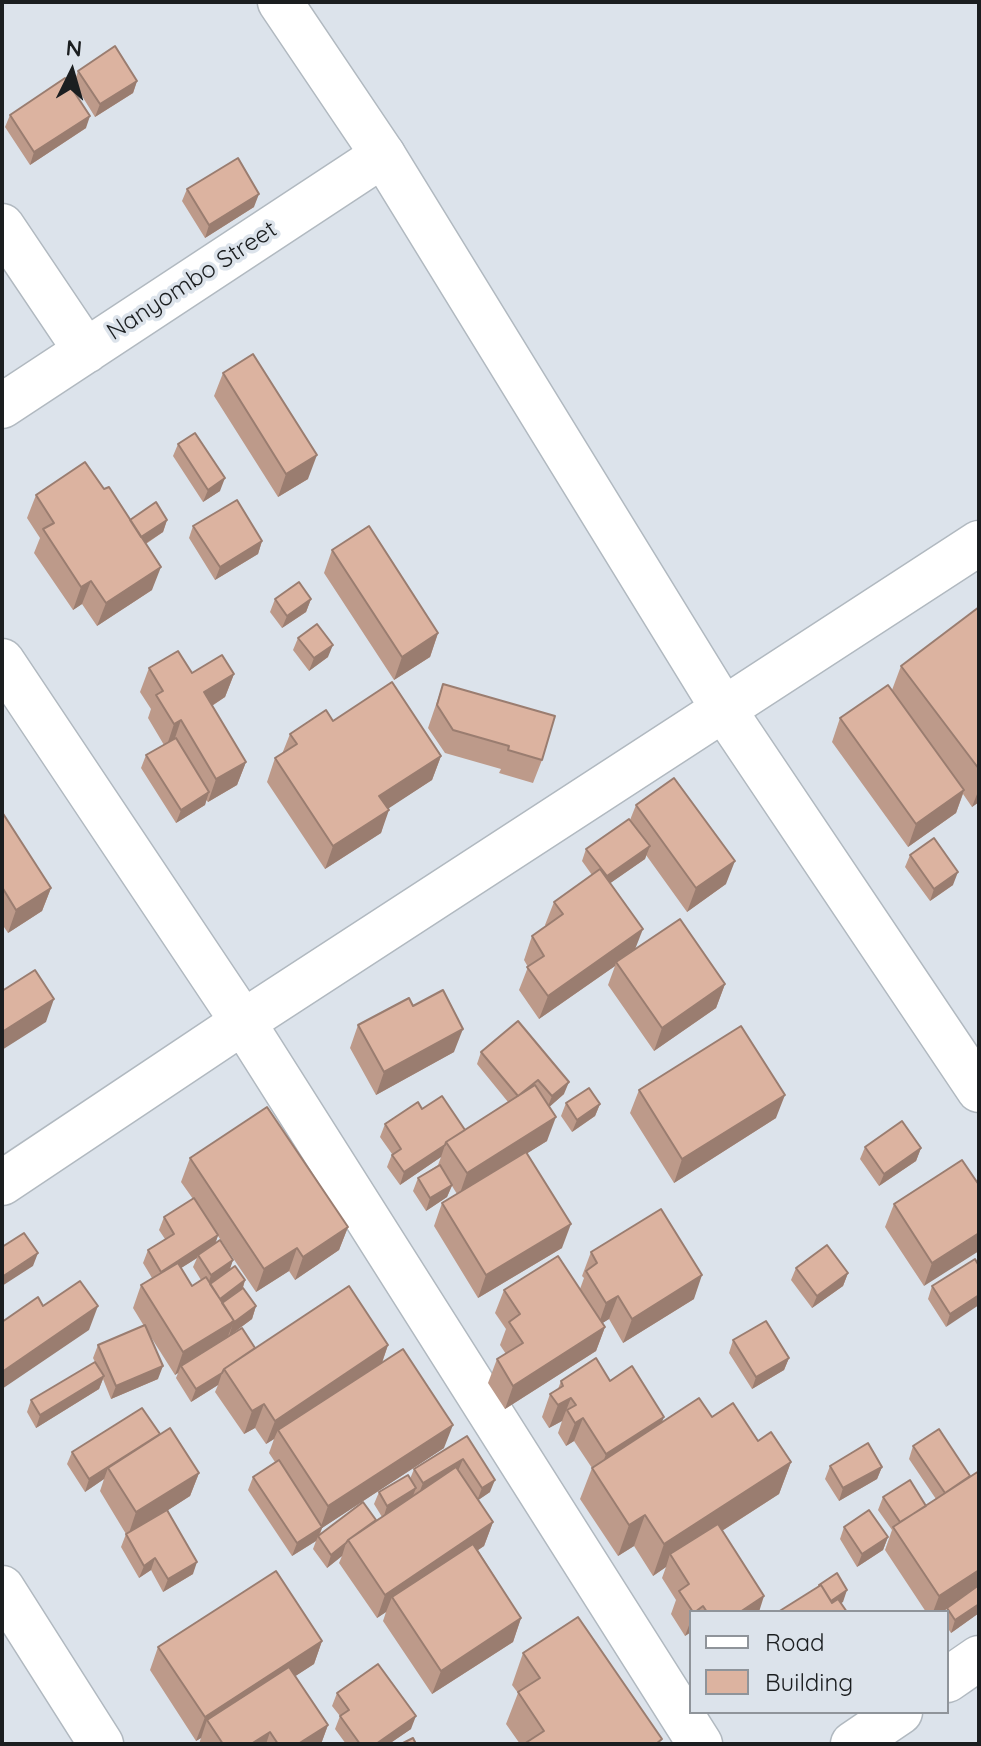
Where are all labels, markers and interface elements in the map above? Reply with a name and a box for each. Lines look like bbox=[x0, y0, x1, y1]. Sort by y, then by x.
north arrow bbox=[32, 32, 112, 112]
text: N bbox=[65, 33, 83, 63]
street label: Nanyombo Street bbox=[102, 215, 282, 347]
legend bbox=[689, 1610, 949, 1714]
text: Road bbox=[765, 1627, 825, 1657]
text: Building bbox=[765, 1667, 853, 1697]

